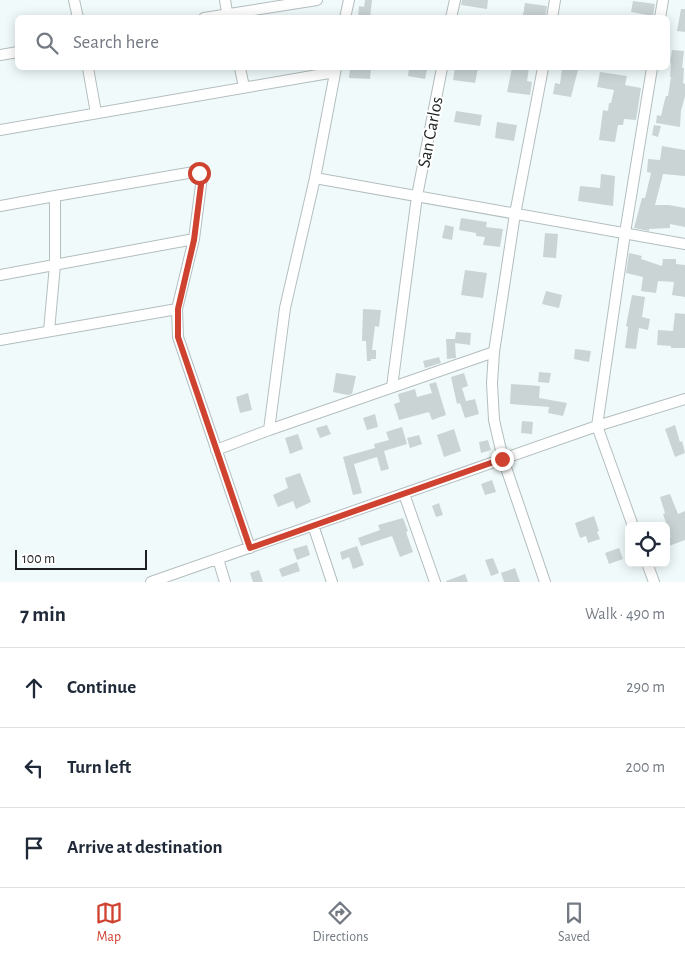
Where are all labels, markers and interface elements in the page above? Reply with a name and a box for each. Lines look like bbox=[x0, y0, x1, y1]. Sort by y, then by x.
search box bbox=[15, 15, 670, 70]
icon: search bbox=[33, 29, 61, 57]
text: Search here bbox=[73, 33, 159, 52]
street label: San Carlos bbox=[415, 95, 447, 169]
route start bbox=[188, 162, 211, 185]
route end bbox=[491, 448, 514, 471]
map controls bbox=[625, 522, 670, 567]
button: locate bbox=[625, 522, 670, 567]
scale bar bbox=[15, 547, 148, 570]
text: 100 m bbox=[22, 552, 55, 566]
text: 7 min bbox=[20, 604, 66, 625]
text: Walk · 490 m bbox=[585, 606, 665, 622]
icon: ahead bbox=[20, 674, 48, 702]
text: Continue bbox=[67, 678, 136, 697]
text: 290 m bbox=[626, 679, 665, 695]
icon: left bbox=[20, 754, 48, 782]
text: Turn left bbox=[67, 758, 131, 777]
text: 200 m bbox=[625, 759, 665, 775]
icon: arrive bbox=[20, 834, 48, 862]
text: Arrive at destination bbox=[67, 838, 223, 857]
tab: Map bbox=[95, 899, 123, 946]
tab: Directions bbox=[313, 899, 368, 946]
tab: Saved bbox=[558, 899, 590, 946]

